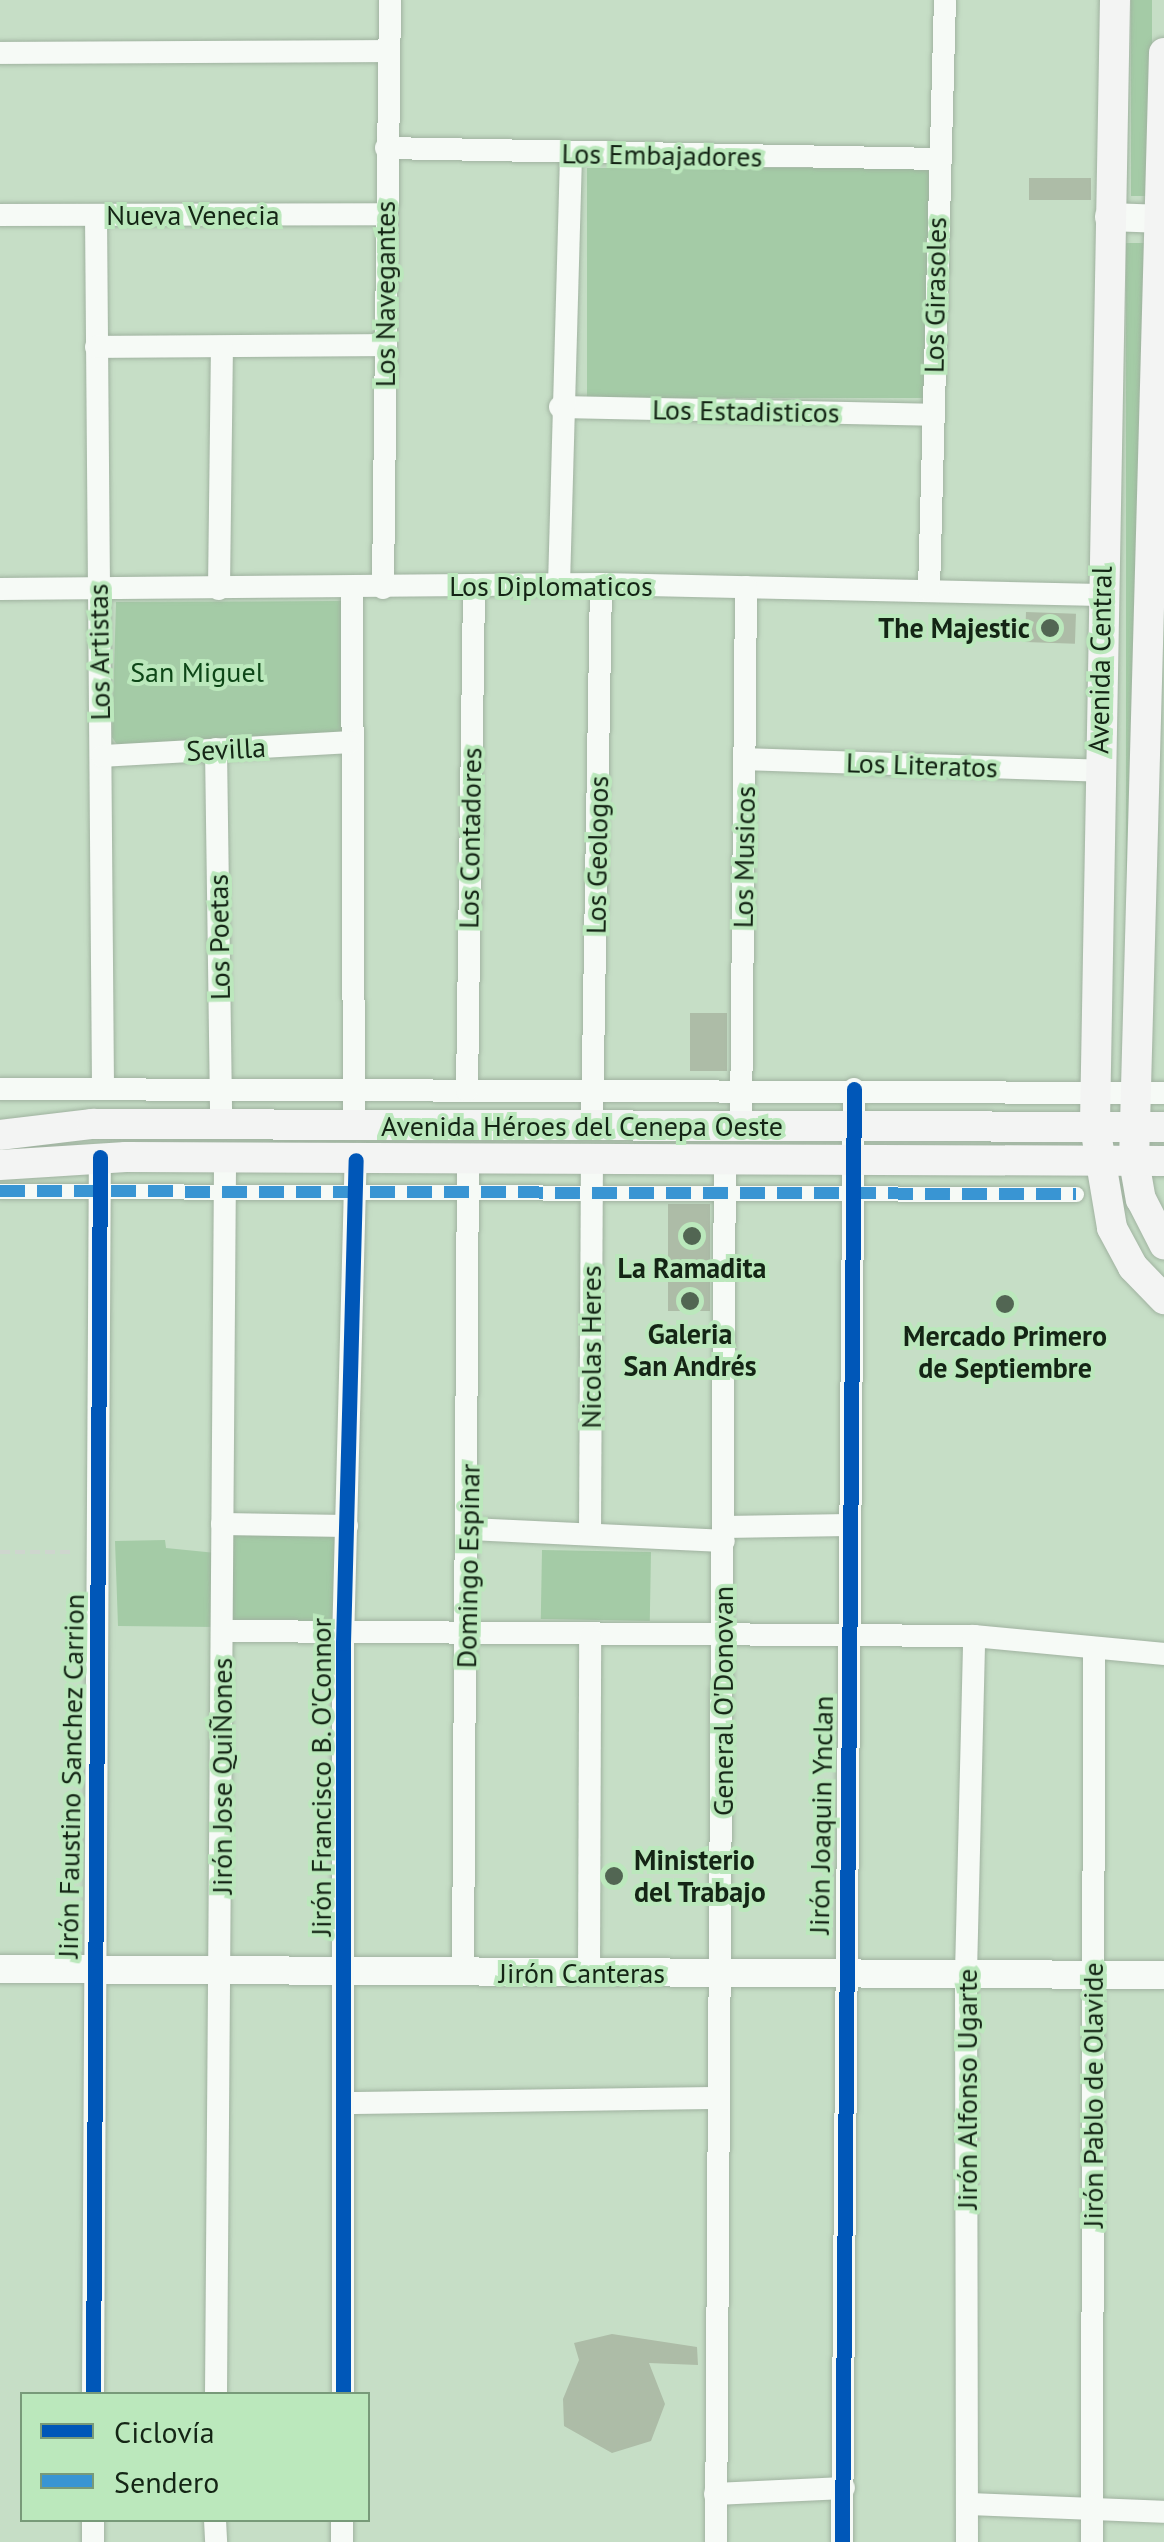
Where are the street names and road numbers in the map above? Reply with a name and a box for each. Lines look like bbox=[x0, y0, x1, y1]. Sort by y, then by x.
street label: Los Embajadores bbox=[561, 136, 763, 174]
street label: Nueva Venecia bbox=[106, 198, 280, 232]
street label: Los Navegantes bbox=[368, 201, 402, 387]
street label: Los Girasoles bbox=[917, 217, 953, 373]
street label: Los Estadisticos bbox=[652, 393, 840, 429]
street label: Avenida Central bbox=[1082, 566, 1118, 754]
street label: Los Diplomaticos bbox=[449, 569, 653, 603]
street label: Los Artistas bbox=[81, 583, 117, 721]
street label: Sevilla bbox=[185, 730, 267, 768]
street label: Los Literatos bbox=[846, 746, 998, 784]
street label: Los Contadores bbox=[452, 747, 488, 929]
street label: Los Geologos bbox=[579, 776, 615, 934]
street label: Los Musicos bbox=[726, 786, 762, 928]
street label: Los Poetas bbox=[201, 874, 237, 1000]
street label: Avenida Héroes del Cenepa Oeste bbox=[381, 1109, 783, 1143]
street label: Nicolas Heres bbox=[574, 1265, 608, 1429]
street label: Domingo Espinar bbox=[449, 1463, 487, 1669]
street label: General O'Donovan bbox=[706, 1586, 740, 1816]
street label: Jirón Faustino Sanchez Carrion bbox=[51, 1593, 91, 1959]
street label: Jirón Francisco B. O'Connor bbox=[304, 1617, 338, 1937]
street label: Jirón Jose QuiÑones bbox=[205, 1658, 239, 1894]
street label: Jirón Joaquin Ynclan bbox=[802, 1695, 840, 1935]
street label: Jirón Canteras bbox=[499, 1956, 665, 1990]
street label: Jirón Pablo de Olavide bbox=[1076, 1962, 1110, 2228]
street label: Jirón Alfonso Ugarte bbox=[950, 1968, 984, 2210]

